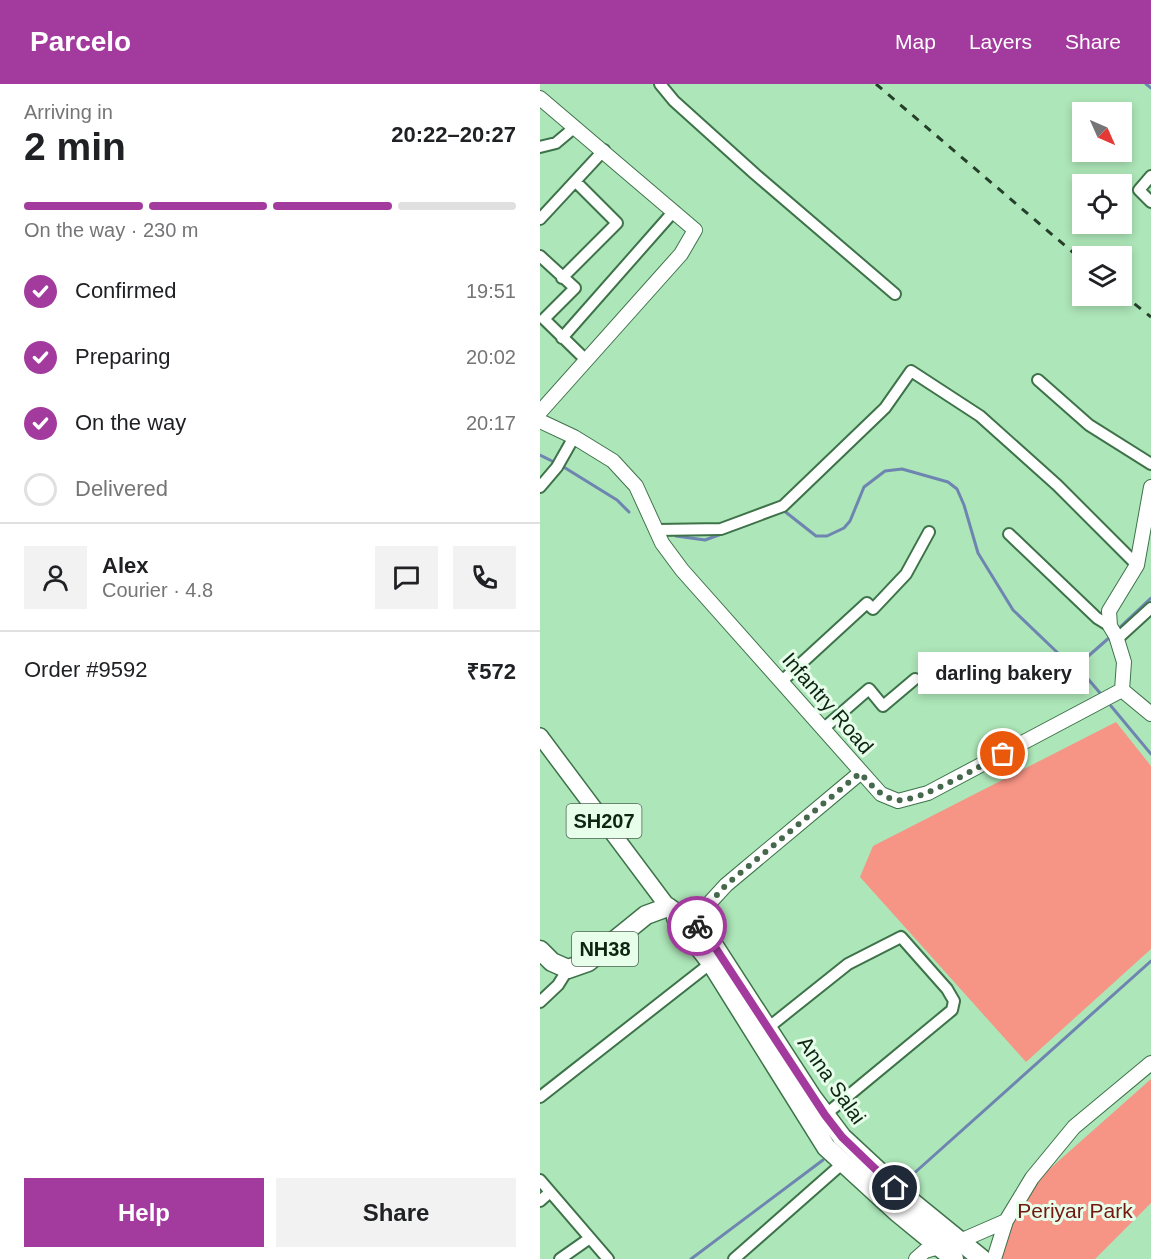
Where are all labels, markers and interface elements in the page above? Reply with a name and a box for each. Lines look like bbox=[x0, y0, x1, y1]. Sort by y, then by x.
text: Parcelo bbox=[30, 26, 131, 57]
text: Map bbox=[895, 30, 936, 53]
text: Layers bbox=[969, 30, 1032, 53]
text: Share bbox=[1065, 30, 1121, 53]
text: Arriving in bbox=[24, 101, 113, 123]
north arrow bbox=[1072, 102, 1132, 162]
map controls bbox=[1072, 102, 1132, 306]
text: 20:22–20:27 bbox=[391, 122, 516, 147]
text: 2 min bbox=[24, 125, 126, 168]
button: locate bbox=[1072, 174, 1132, 234]
text: On the way · 230 m bbox=[24, 219, 199, 241]
button: layers bbox=[1072, 246, 1132, 306]
icon: check bbox=[24, 275, 57, 308]
text: Confirmed bbox=[75, 278, 176, 303]
text: 19:51 bbox=[466, 280, 516, 302]
icon: check bbox=[24, 341, 57, 374]
text: Preparing bbox=[75, 344, 170, 369]
text: 20:02 bbox=[466, 346, 516, 368]
icon: check bbox=[24, 407, 57, 440]
text: On the way bbox=[75, 410, 186, 435]
text: 20:17 bbox=[466, 412, 516, 434]
text: Delivered bbox=[75, 476, 168, 501]
button: person bbox=[24, 546, 87, 609]
button: chat bbox=[375, 546, 438, 609]
button: phone bbox=[453, 546, 516, 609]
text: Alex bbox=[102, 553, 148, 578]
text: Courier · 4.8 bbox=[102, 579, 213, 601]
street label: Infantry Road bbox=[778, 648, 878, 758]
callout: darling bakery bbox=[918, 652, 1088, 694]
text: Order #9592 bbox=[24, 657, 148, 682]
text: ₹572 bbox=[467, 659, 516, 684]
text: darling bakery bbox=[935, 662, 1072, 684]
pin bbox=[977, 728, 1028, 779]
icon: bag bbox=[986, 737, 1019, 770]
road number: SH207 bbox=[566, 804, 641, 838]
courier bbox=[667, 896, 727, 956]
icon: bike bbox=[681, 910, 714, 943]
road number: NH38 bbox=[572, 932, 638, 966]
street label: Anna Salai bbox=[793, 1032, 871, 1128]
pin bbox=[869, 1162, 920, 1213]
icon: home bbox=[878, 1171, 911, 1204]
button: Help bbox=[24, 1178, 264, 1247]
button: Share bbox=[276, 1178, 516, 1247]
park label: Periyar Park bbox=[1017, 1199, 1133, 1222]

